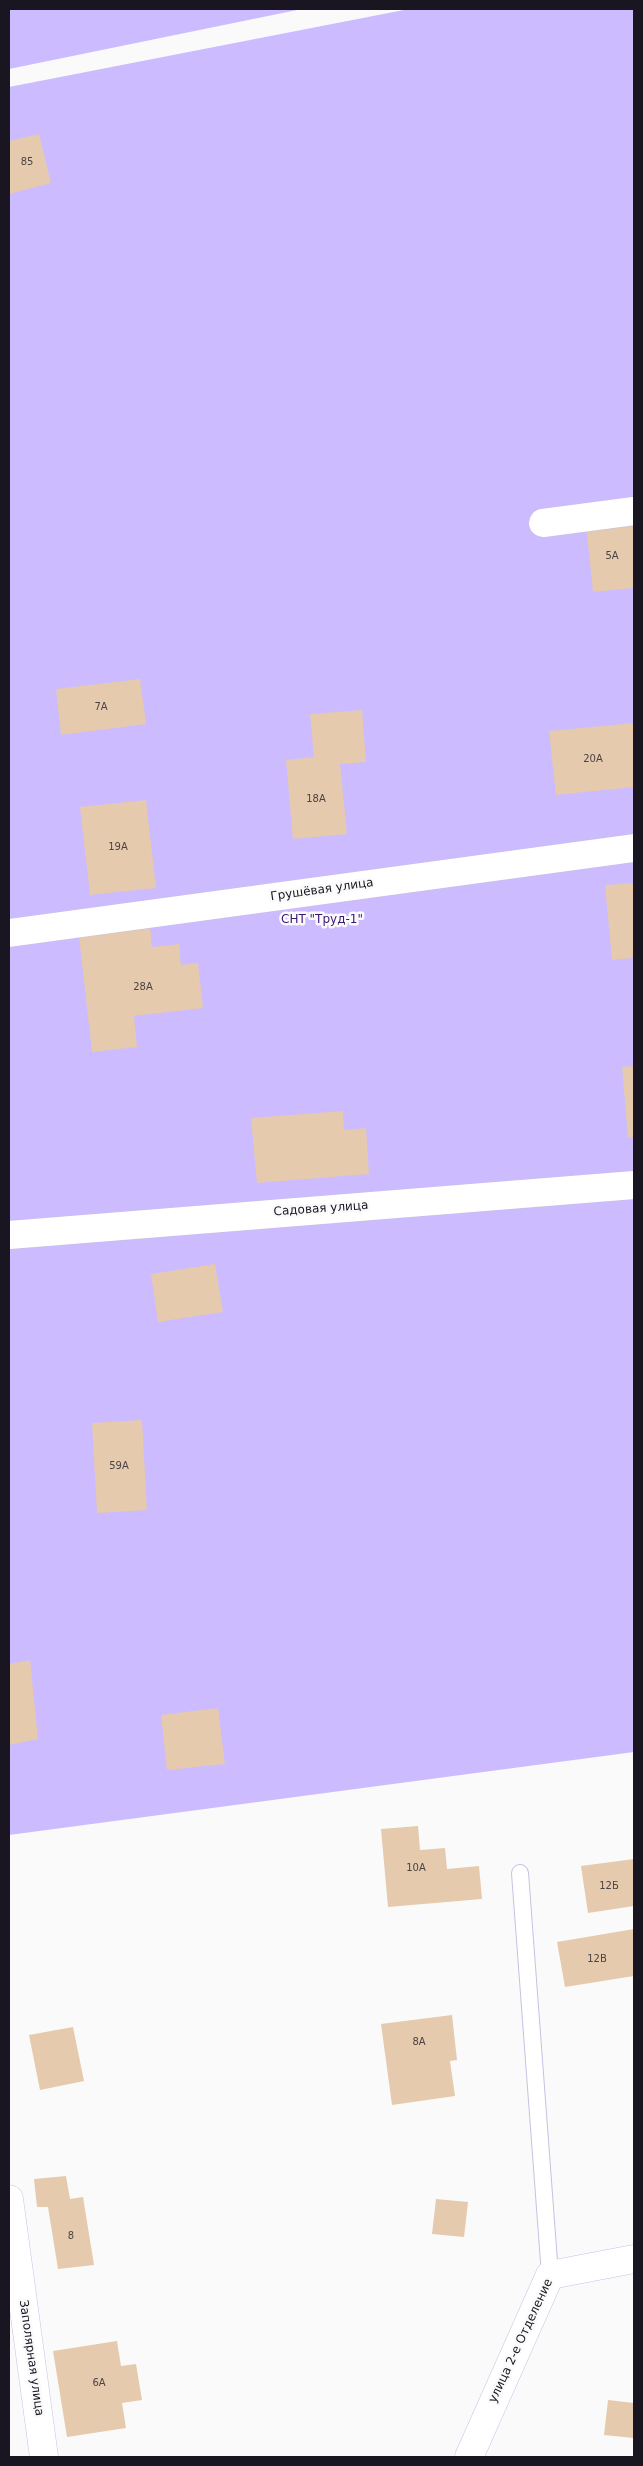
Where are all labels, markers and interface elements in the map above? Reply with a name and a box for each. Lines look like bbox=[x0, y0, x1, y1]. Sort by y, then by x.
house number: 85 bbox=[21, 156, 33, 168]
house number: 5А bbox=[605, 550, 619, 562]
house number: 7А bbox=[94, 701, 108, 713]
house number: 20А bbox=[583, 753, 603, 765]
house number: 18А bbox=[306, 793, 326, 805]
house number: 19А bbox=[108, 841, 128, 853]
street label: Грушёвая улица bbox=[270, 876, 374, 904]
park label: СНТ "Труд-1" bbox=[281, 913, 363, 927]
house number: 28А bbox=[133, 981, 153, 993]
street label: Садовая улица bbox=[273, 1199, 369, 1219]
house number: 59А bbox=[109, 1460, 129, 1472]
house number: 10А bbox=[406, 1862, 426, 1874]
house number: 12Б bbox=[599, 1880, 619, 1892]
house number: 12В bbox=[587, 1953, 607, 1965]
house number: 8А bbox=[412, 2036, 426, 2048]
house number: 8 bbox=[68, 2230, 74, 2242]
street label: улица 2-е Отделение bbox=[486, 2277, 556, 2405]
street label: Заполярная улица bbox=[16, 2299, 46, 2417]
house number: 6А bbox=[92, 2377, 106, 2389]

